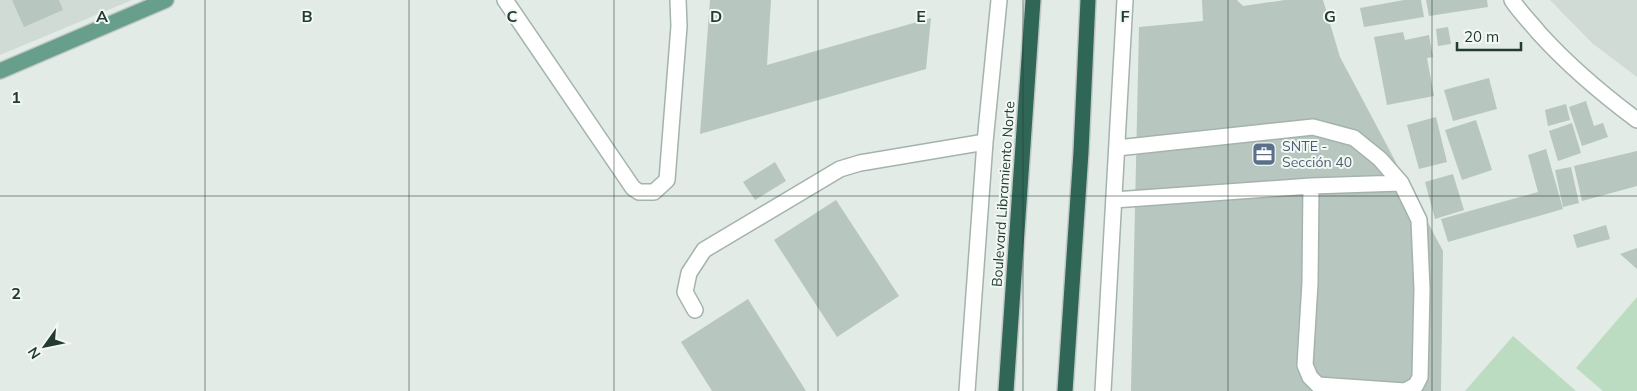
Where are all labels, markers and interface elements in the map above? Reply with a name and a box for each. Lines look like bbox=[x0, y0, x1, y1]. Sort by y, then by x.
text: A bbox=[96, 6, 108, 26]
text: B bbox=[301, 6, 313, 26]
text: C bbox=[507, 6, 518, 26]
text: D bbox=[710, 6, 722, 26]
text: E bbox=[916, 6, 926, 26]
text: F bbox=[1120, 6, 1130, 26]
text: G bbox=[1324, 6, 1336, 26]
scale bar bbox=[1457, 20, 1521, 52]
text: 20 m bbox=[1464, 27, 1499, 46]
text: 1 bbox=[11, 87, 21, 107]
street label: Boulevard Libramiento Norte bbox=[988, 100, 1018, 288]
place label: SNTE - Sección 40 bbox=[1282, 137, 1352, 171]
office icon: SNTE - Sección 40 bbox=[1251, 141, 1277, 167]
text: 2 bbox=[11, 283, 21, 303]
north arrow bbox=[20, 321, 70, 371]
text: N bbox=[24, 344, 45, 362]

